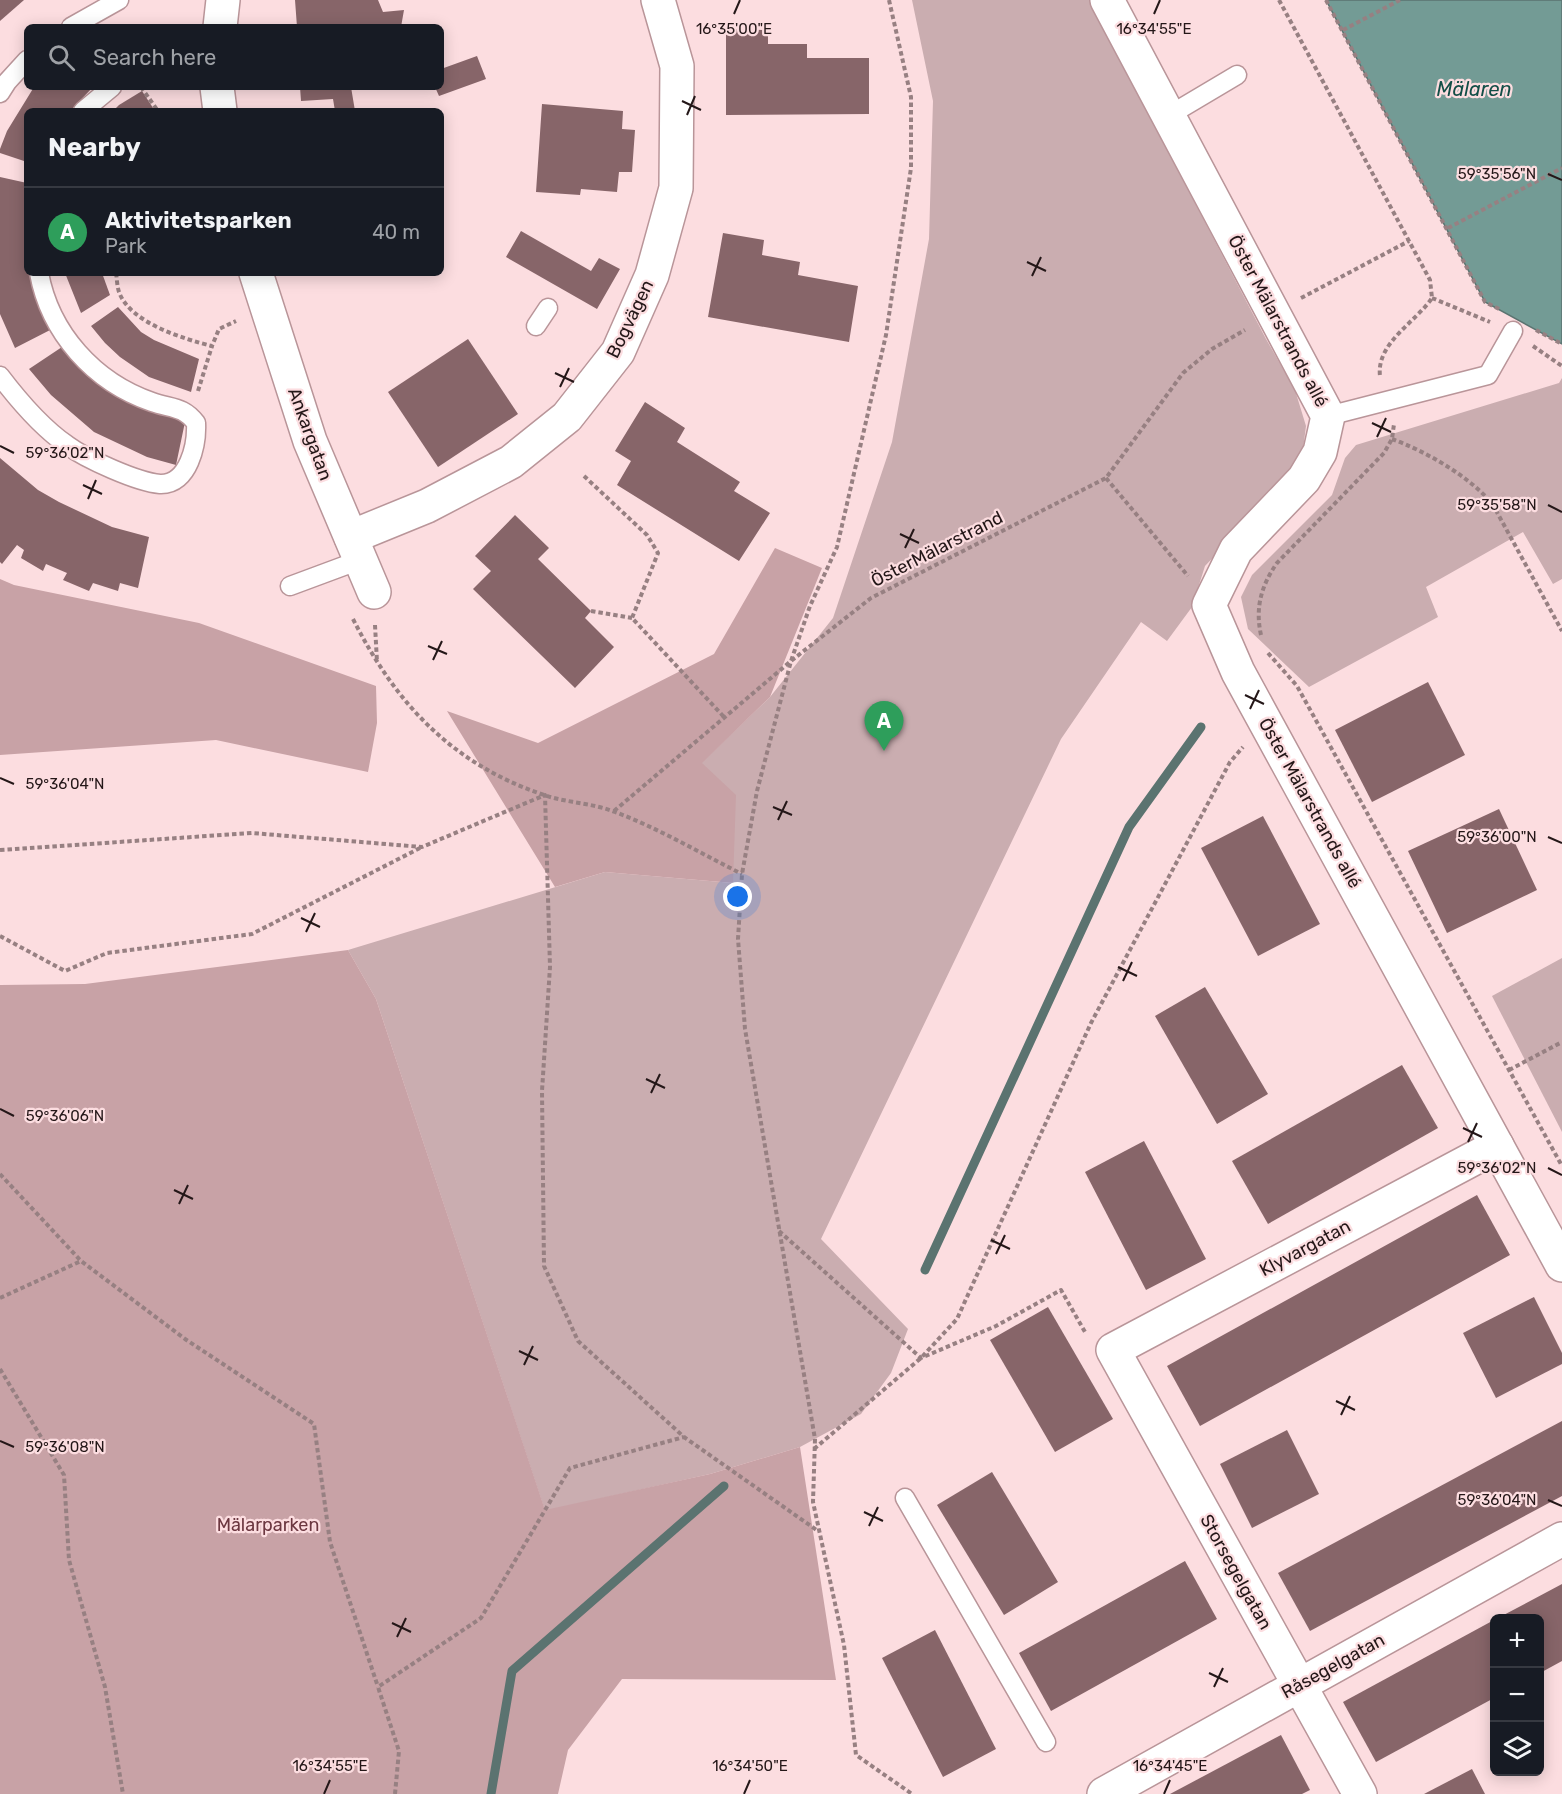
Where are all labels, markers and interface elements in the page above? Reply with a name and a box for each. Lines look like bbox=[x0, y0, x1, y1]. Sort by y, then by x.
text: 16°35'00"E bbox=[696, 20, 772, 38]
text: 16°34'55"E bbox=[1116, 20, 1192, 38]
search box bbox=[24, 24, 444, 90]
icon: search bbox=[45, 41, 78, 74]
text: Search here bbox=[93, 44, 216, 71]
water label: Mälaren bbox=[1436, 77, 1512, 101]
text: Nearby bbox=[48, 132, 141, 163]
text: 59°35'56"N bbox=[1458, 165, 1536, 183]
text: Aktivitetsparken bbox=[105, 207, 292, 234]
text: A bbox=[60, 220, 75, 244]
text: 40 m bbox=[372, 220, 420, 244]
street label: Öster Mälarstrands allé bbox=[1223, 231, 1333, 411]
text: Park bbox=[105, 234, 147, 258]
street label: Bogvägen bbox=[602, 276, 658, 362]
street label: Ankargatan bbox=[283, 385, 337, 483]
text: 59°36'02"N bbox=[26, 444, 104, 462]
text: 59°35'58"N bbox=[1457, 496, 1537, 514]
street label: ÖsterMälarstrand bbox=[867, 506, 1007, 592]
pin: A bbox=[864, 702, 904, 751]
street label: Öster Mälarstrands allé bbox=[1254, 714, 1366, 892]
text: 59°36'04"N bbox=[26, 775, 104, 793]
text: 59°36'00"N bbox=[1457, 828, 1537, 846]
your location bbox=[723, 882, 752, 911]
text: 59°36'06"N bbox=[26, 1107, 104, 1125]
text: 59°36'02"N bbox=[1458, 1159, 1536, 1177]
street label: Klyvargatan bbox=[1256, 1215, 1354, 1281]
text: 59°36'08"N bbox=[25, 1438, 105, 1456]
text: 59°36'04"N bbox=[1458, 1491, 1536, 1509]
street label: Storsegelgatan bbox=[1195, 1511, 1277, 1633]
park label: Mälarparken bbox=[217, 1514, 319, 1536]
map controls bbox=[1490, 1614, 1544, 1776]
button: + bbox=[1490, 1614, 1544, 1668]
street label: Råsegelgatan bbox=[1278, 1629, 1388, 1703]
button: − bbox=[1490, 1668, 1544, 1722]
button: layers bbox=[1490, 1722, 1544, 1776]
text: 16°34'55"E bbox=[292, 1757, 368, 1775]
text: 16°34'50"E bbox=[712, 1757, 788, 1775]
text: 16°34'45"E bbox=[1133, 1757, 1207, 1775]

